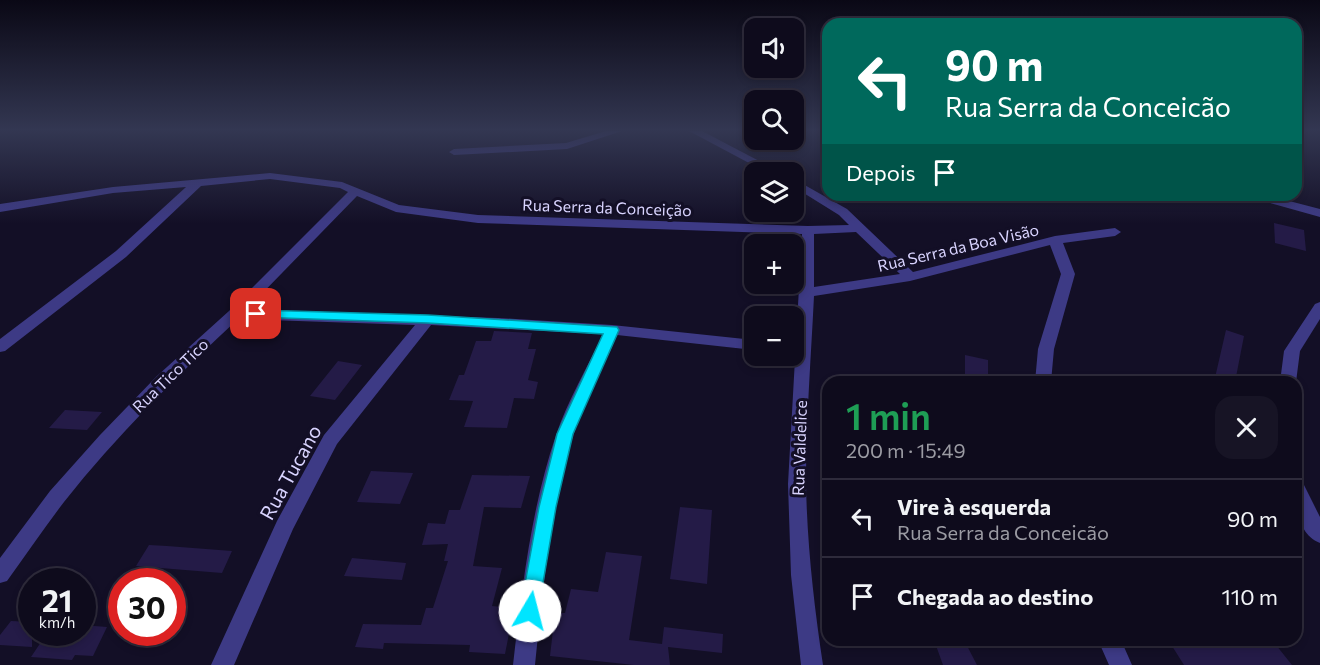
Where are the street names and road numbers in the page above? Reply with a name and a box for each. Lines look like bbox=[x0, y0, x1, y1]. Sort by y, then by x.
street label: Rua Serra da Conceição bbox=[522, 195, 692, 219]
street label: Rua Serra da Boa Visão bbox=[875, 219, 1041, 275]
street label: Rua Tico Tico bbox=[128, 334, 212, 416]
street label: Rua Valdelice bbox=[788, 400, 810, 496]
street label: Rua Tucano bbox=[254, 420, 326, 524]

